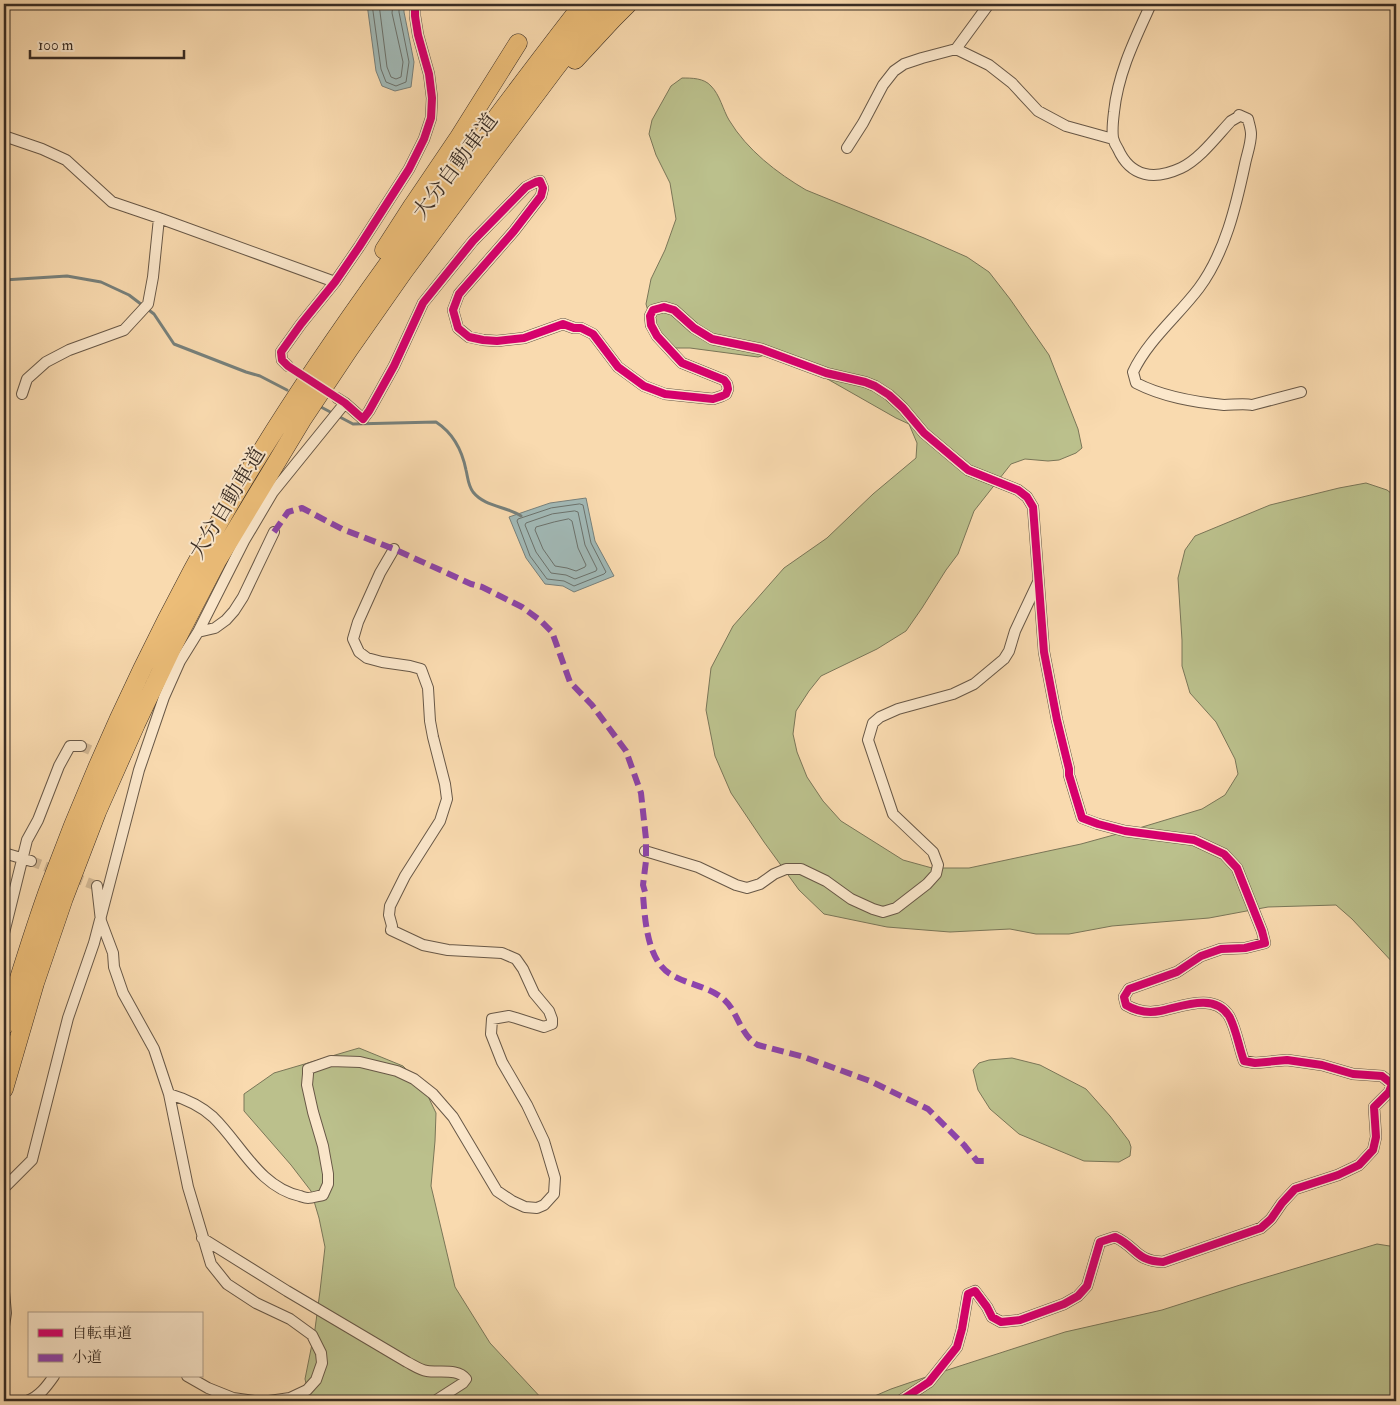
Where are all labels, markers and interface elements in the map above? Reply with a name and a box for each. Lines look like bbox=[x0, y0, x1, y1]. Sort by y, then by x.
scale bar bbox=[30, 28, 184, 60]
text: 100 m bbox=[38, 36, 74, 55]
street label: 大分自動車道 bbox=[407, 108, 504, 225]
street label: 大分自動車道 bbox=[183, 442, 271, 564]
legend bbox=[28, 1312, 202, 1378]
text: 自転車道 bbox=[72, 1324, 132, 1343]
text: 小道 bbox=[72, 1348, 102, 1367]

